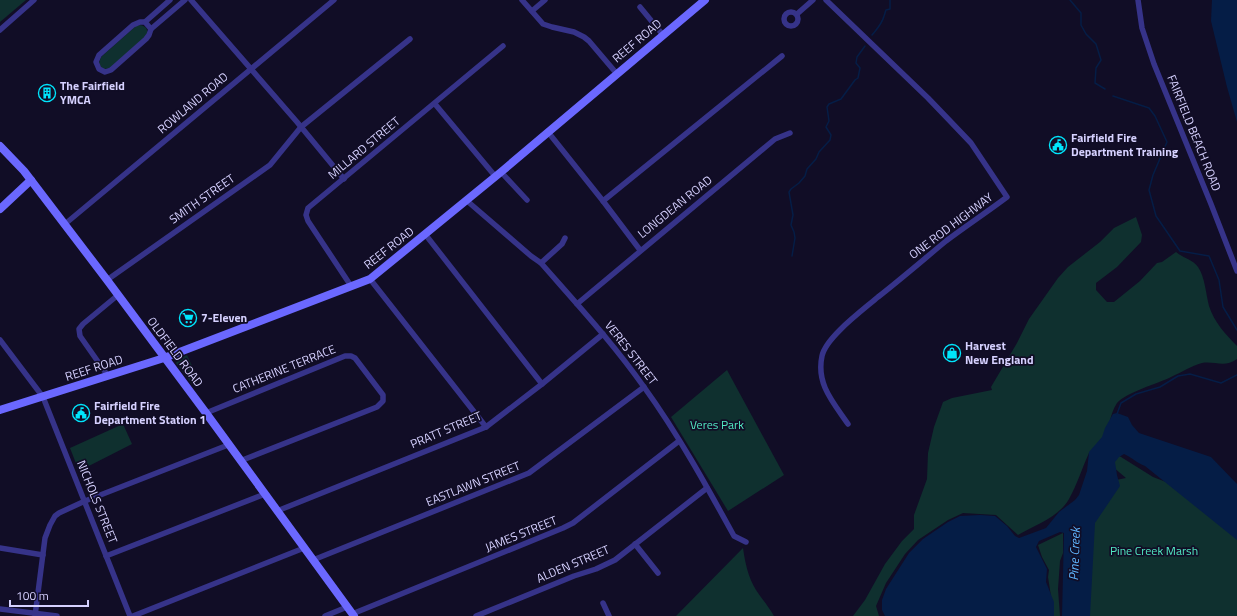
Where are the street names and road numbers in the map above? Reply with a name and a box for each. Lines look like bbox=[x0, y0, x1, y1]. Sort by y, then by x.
street label: REEF ROAD bbox=[608, 14, 666, 67]
street label: ROWLAND ROAD bbox=[153, 67, 232, 138]
street label: FAIRFIELD BEACH ROAD bbox=[1162, 72, 1227, 194]
street label: MILLARD STREET bbox=[323, 111, 404, 184]
street label: SMITH STREET bbox=[165, 169, 239, 228]
street label: LONGDEAN ROAD bbox=[633, 170, 716, 243]
street label: ONE ROD HIGHWAY bbox=[905, 187, 997, 264]
street label: REEF ROAD bbox=[359, 222, 418, 273]
street label: OLDFIELD ROAD bbox=[143, 313, 208, 391]
street label: VERES STREET bbox=[600, 317, 663, 389]
street label: CATHERINE TERRACE bbox=[229, 339, 339, 398]
street label: REEF ROAD bbox=[63, 349, 125, 386]
street label: PRATT STREET bbox=[407, 406, 485, 453]
street label: EASTLAWN STREET bbox=[423, 456, 524, 511]
street label: NICHOLS STREET bbox=[72, 457, 123, 547]
street label: JAMES STREET bbox=[482, 510, 560, 557]
street label: ALDEN STREET bbox=[533, 539, 613, 587]

